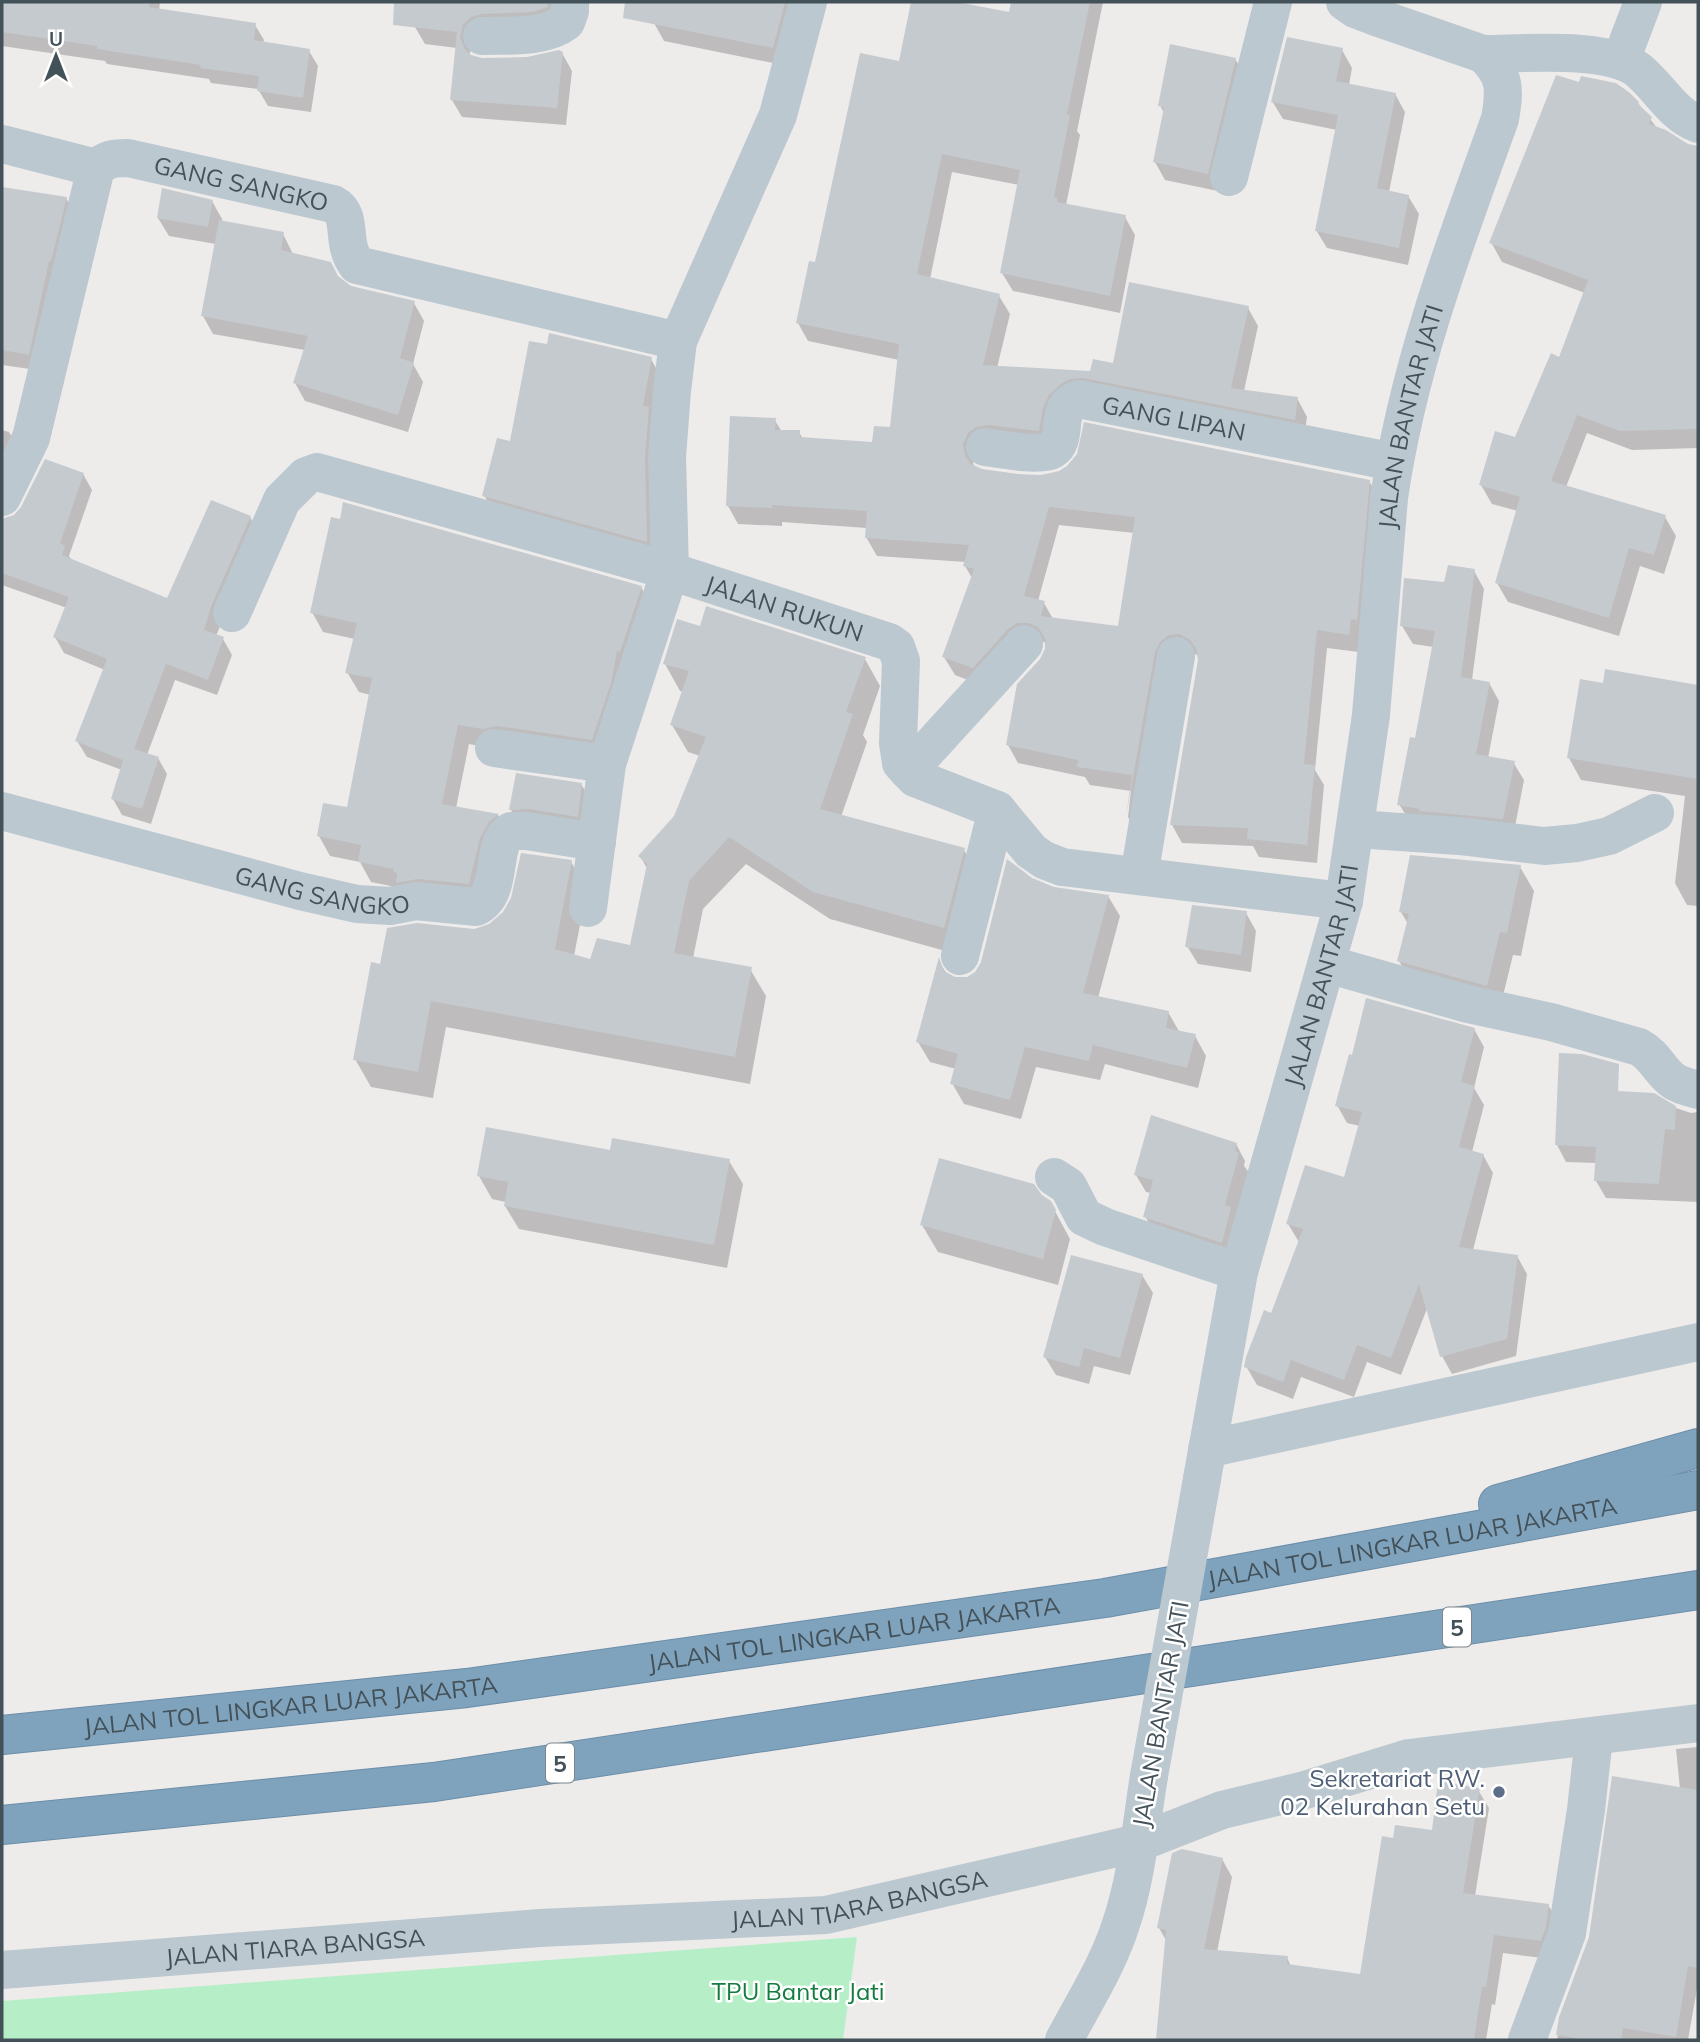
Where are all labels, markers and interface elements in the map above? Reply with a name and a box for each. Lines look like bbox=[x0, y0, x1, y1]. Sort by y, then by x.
north arrow bbox=[21, 21, 91, 91]
text: U bbox=[49, 27, 63, 51]
street label: GANG SANGKO bbox=[151, 149, 331, 218]
street label: JALAN BANTAR JATI bbox=[1371, 301, 1449, 530]
street label: GANG LIPAN bbox=[1099, 389, 1248, 447]
street label: JALAN RUKUN bbox=[701, 568, 867, 648]
street label: GANG SANGKO bbox=[232, 859, 412, 921]
street label: JALAN BANTAR JATI bbox=[1277, 862, 1364, 1090]
street label: JALAN TOL LINGKAR LUAR JAKARTA bbox=[1205, 1490, 1620, 1594]
street label: JALAN TOL LINGKAR LUAR JAKARTA bbox=[646, 1589, 1062, 1677]
street label: JALAN BANTAR JATI bbox=[1125, 1599, 1195, 1829]
road number: 5 bbox=[1443, 1608, 1471, 1646]
street label: JALAN TOL LINGKAR LUAR JAKARTA bbox=[82, 1669, 500, 1742]
road number: 5 bbox=[546, 1744, 574, 1782]
place label: Sekretariat RW. 02 Kelurahan Setu bbox=[1280, 1763, 1485, 1821]
marker: Sekretariat RW. 02 Kelurahan Setu bbox=[1491, 1784, 1507, 1800]
street label: JALAN TIARA BANGSA bbox=[730, 1863, 991, 1934]
street label: JALAN TIARA BANGSA bbox=[164, 1922, 426, 1972]
park label: TPU Bantar Jati bbox=[712, 1976, 884, 2006]

